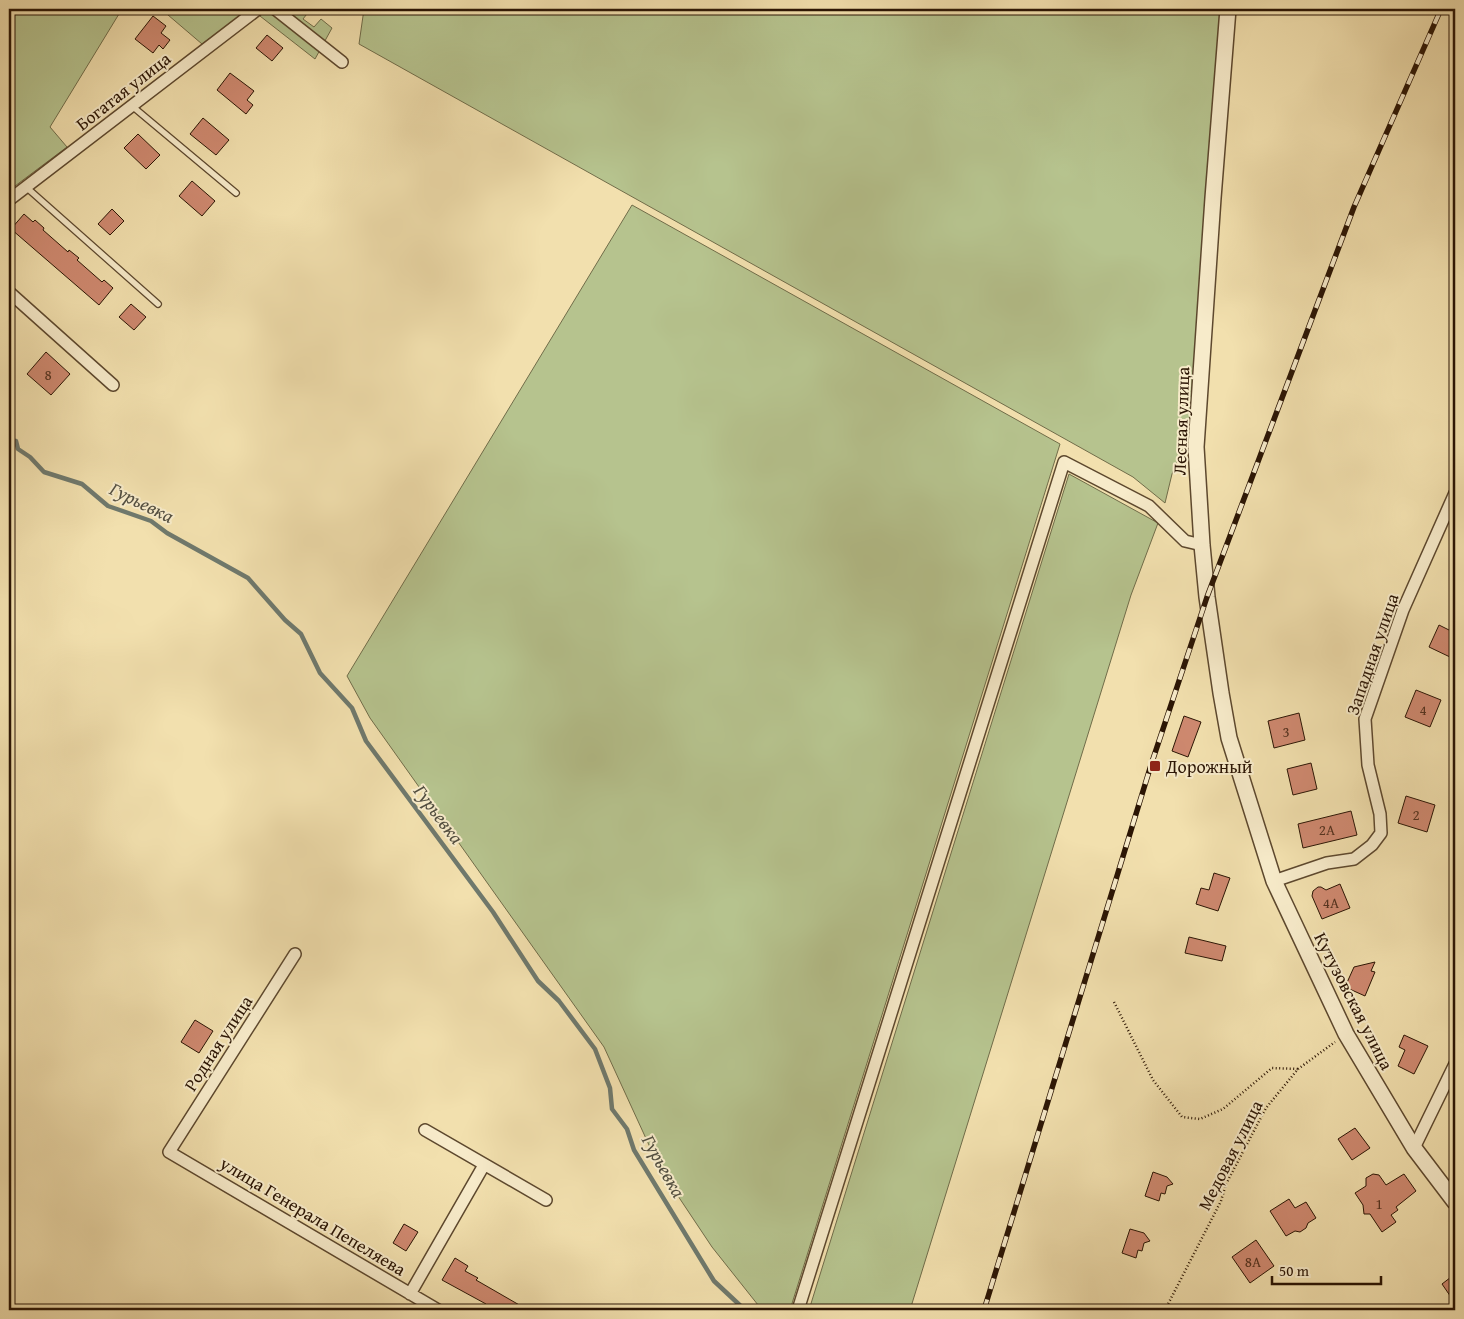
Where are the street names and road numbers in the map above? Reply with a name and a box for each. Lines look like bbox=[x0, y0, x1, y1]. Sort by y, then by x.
street label: Богатая улица bbox=[70, 45, 177, 137]
street label: Лесная улица bbox=[1166, 366, 1196, 476]
street label: Западная улица bbox=[1339, 589, 1406, 718]
street label: Кутузовская улица bbox=[1308, 927, 1401, 1075]
street label: Родная улица bbox=[177, 989, 259, 1096]
street label: Медовая улица bbox=[1191, 1095, 1270, 1215]
street label: улица Генерала Пепеляева bbox=[214, 1149, 412, 1283]

